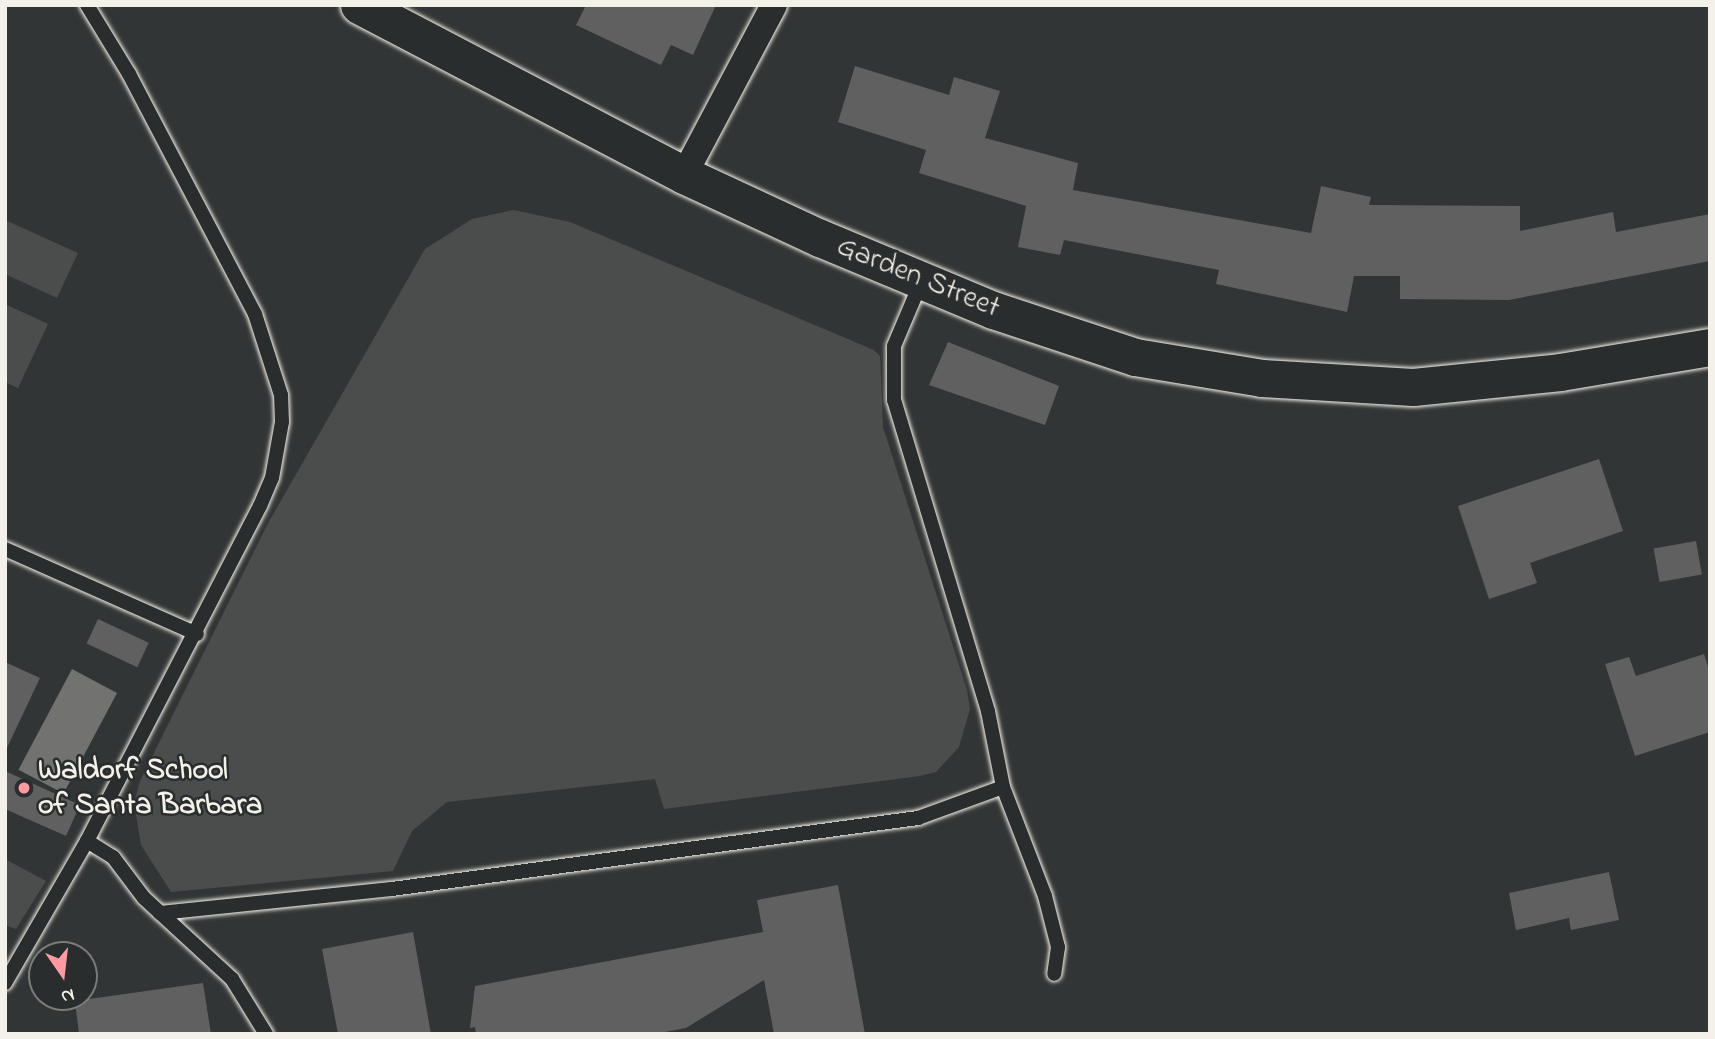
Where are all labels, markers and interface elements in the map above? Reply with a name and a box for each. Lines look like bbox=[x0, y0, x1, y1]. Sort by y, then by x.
street label: Garden Street bbox=[831, 229, 1005, 327]
place label: Waldorf School of Santa Barbara bbox=[38, 753, 262, 824]
marker: Waldorf School of Santa Barbara bbox=[16, 780, 32, 796]
north arrow bbox=[28, 941, 98, 1011]
text: N bbox=[58, 980, 77, 1010]

